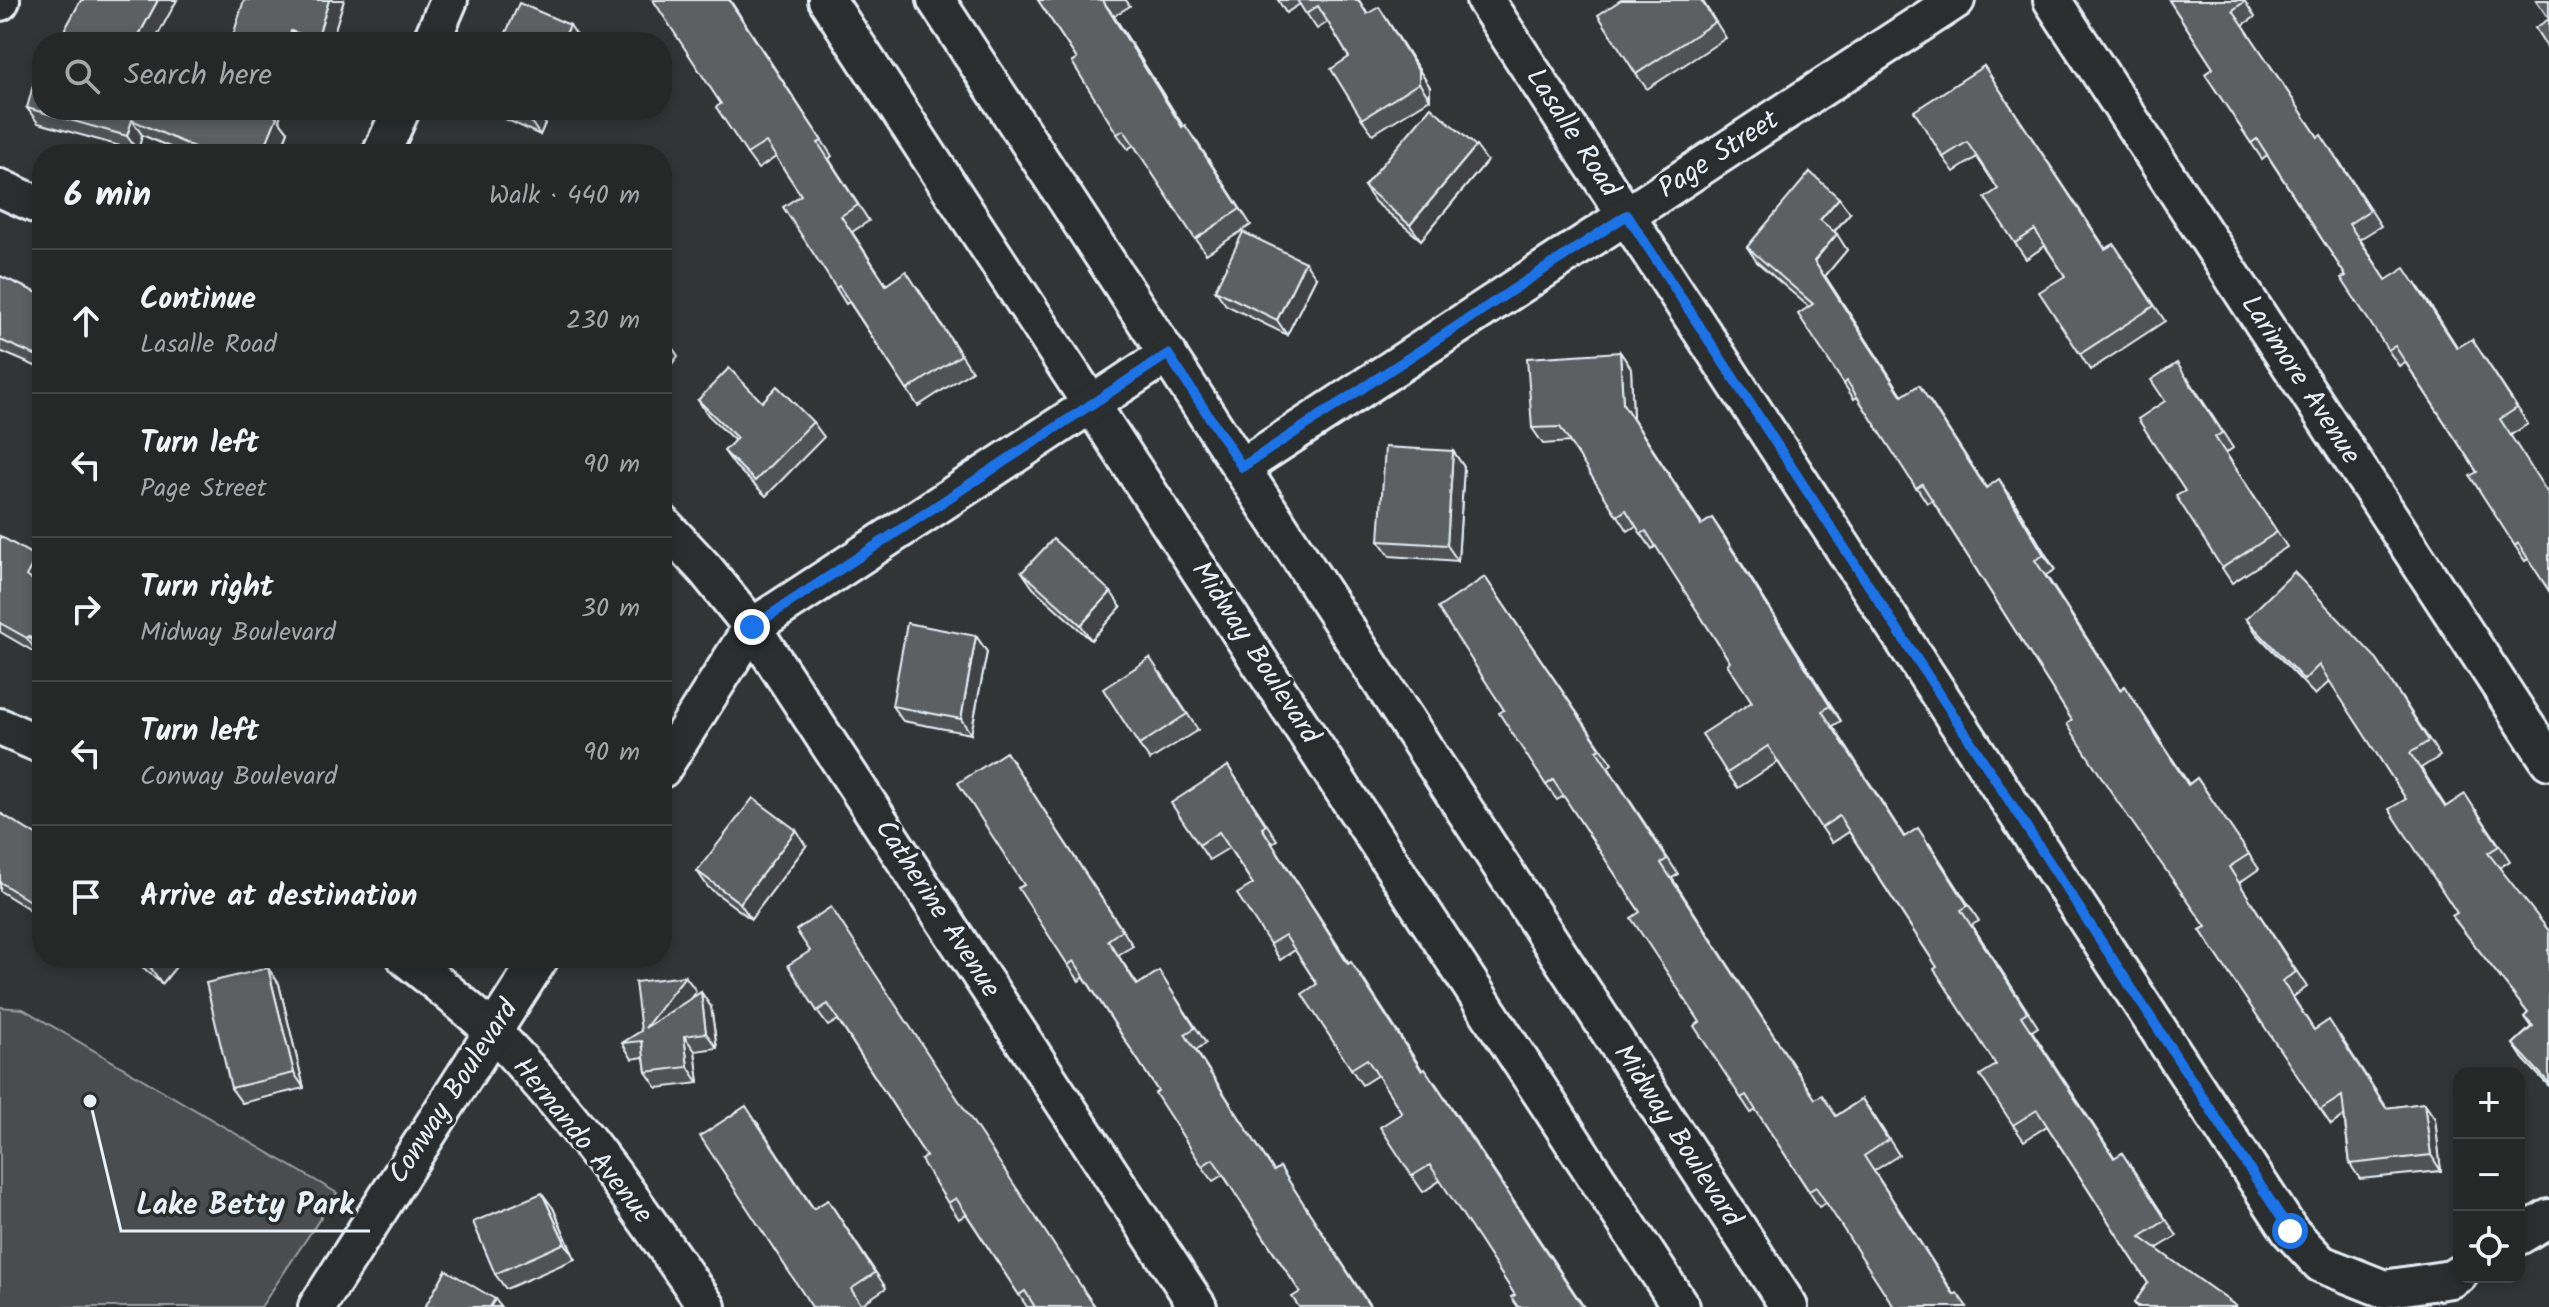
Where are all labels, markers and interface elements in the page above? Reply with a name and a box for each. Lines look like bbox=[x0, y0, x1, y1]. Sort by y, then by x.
search box bbox=[32, 32, 672, 120]
text: Search here bbox=[124, 52, 272, 100]
icon: search bbox=[60, 54, 104, 98]
street label: Lasalle Road bbox=[1513, 59, 1632, 208]
street label: Page Street bbox=[1650, 98, 1789, 211]
text: 6 min bbox=[64, 169, 151, 223]
text: Walk · 440 m bbox=[489, 175, 640, 217]
text: Continue bbox=[140, 276, 256, 324]
street label: Larimore Avenue bbox=[2228, 286, 2372, 474]
icon: ahead bbox=[64, 299, 108, 343]
text: 230 m bbox=[566, 300, 640, 342]
text: Lasalle Road bbox=[140, 324, 277, 366]
text: Turn left bbox=[140, 420, 259, 468]
icon: left bbox=[64, 443, 108, 487]
text: 90 m bbox=[583, 444, 640, 486]
text: Page Street bbox=[140, 468, 267, 510]
street label: Midway Boulevard bbox=[1179, 552, 1332, 754]
text: Turn right bbox=[140, 564, 273, 612]
icon: right bbox=[64, 587, 108, 631]
text: 30 m bbox=[581, 588, 640, 630]
route end bbox=[734, 609, 770, 645]
text: Midway Boulevard bbox=[140, 612, 336, 654]
text: Turn left bbox=[140, 708, 259, 756]
icon: left bbox=[64, 731, 108, 775]
text: 90 m bbox=[583, 732, 640, 774]
text: Conway Boulevard bbox=[140, 756, 337, 798]
street label: Catherine Avenue bbox=[862, 811, 1012, 1008]
text: Arrive at destination bbox=[140, 873, 417, 921]
icon: arrive bbox=[64, 875, 108, 919]
street label: Conway Boulevard bbox=[377, 990, 531, 1193]
street label: Midway Boulevard bbox=[1601, 1035, 1754, 1237]
street label: Hernando Avenue bbox=[500, 1048, 664, 1235]
map controls bbox=[2453, 1067, 2525, 1283]
button: + bbox=[2453, 1067, 2525, 1139]
button: − bbox=[2453, 1139, 2525, 1211]
callout: Lake Betty Park bbox=[121, 1177, 370, 1231]
text: Lake Betty Park bbox=[136, 1182, 355, 1230]
button: locate bbox=[2453, 1211, 2525, 1283]
route start bbox=[2272, 1213, 2308, 1249]

